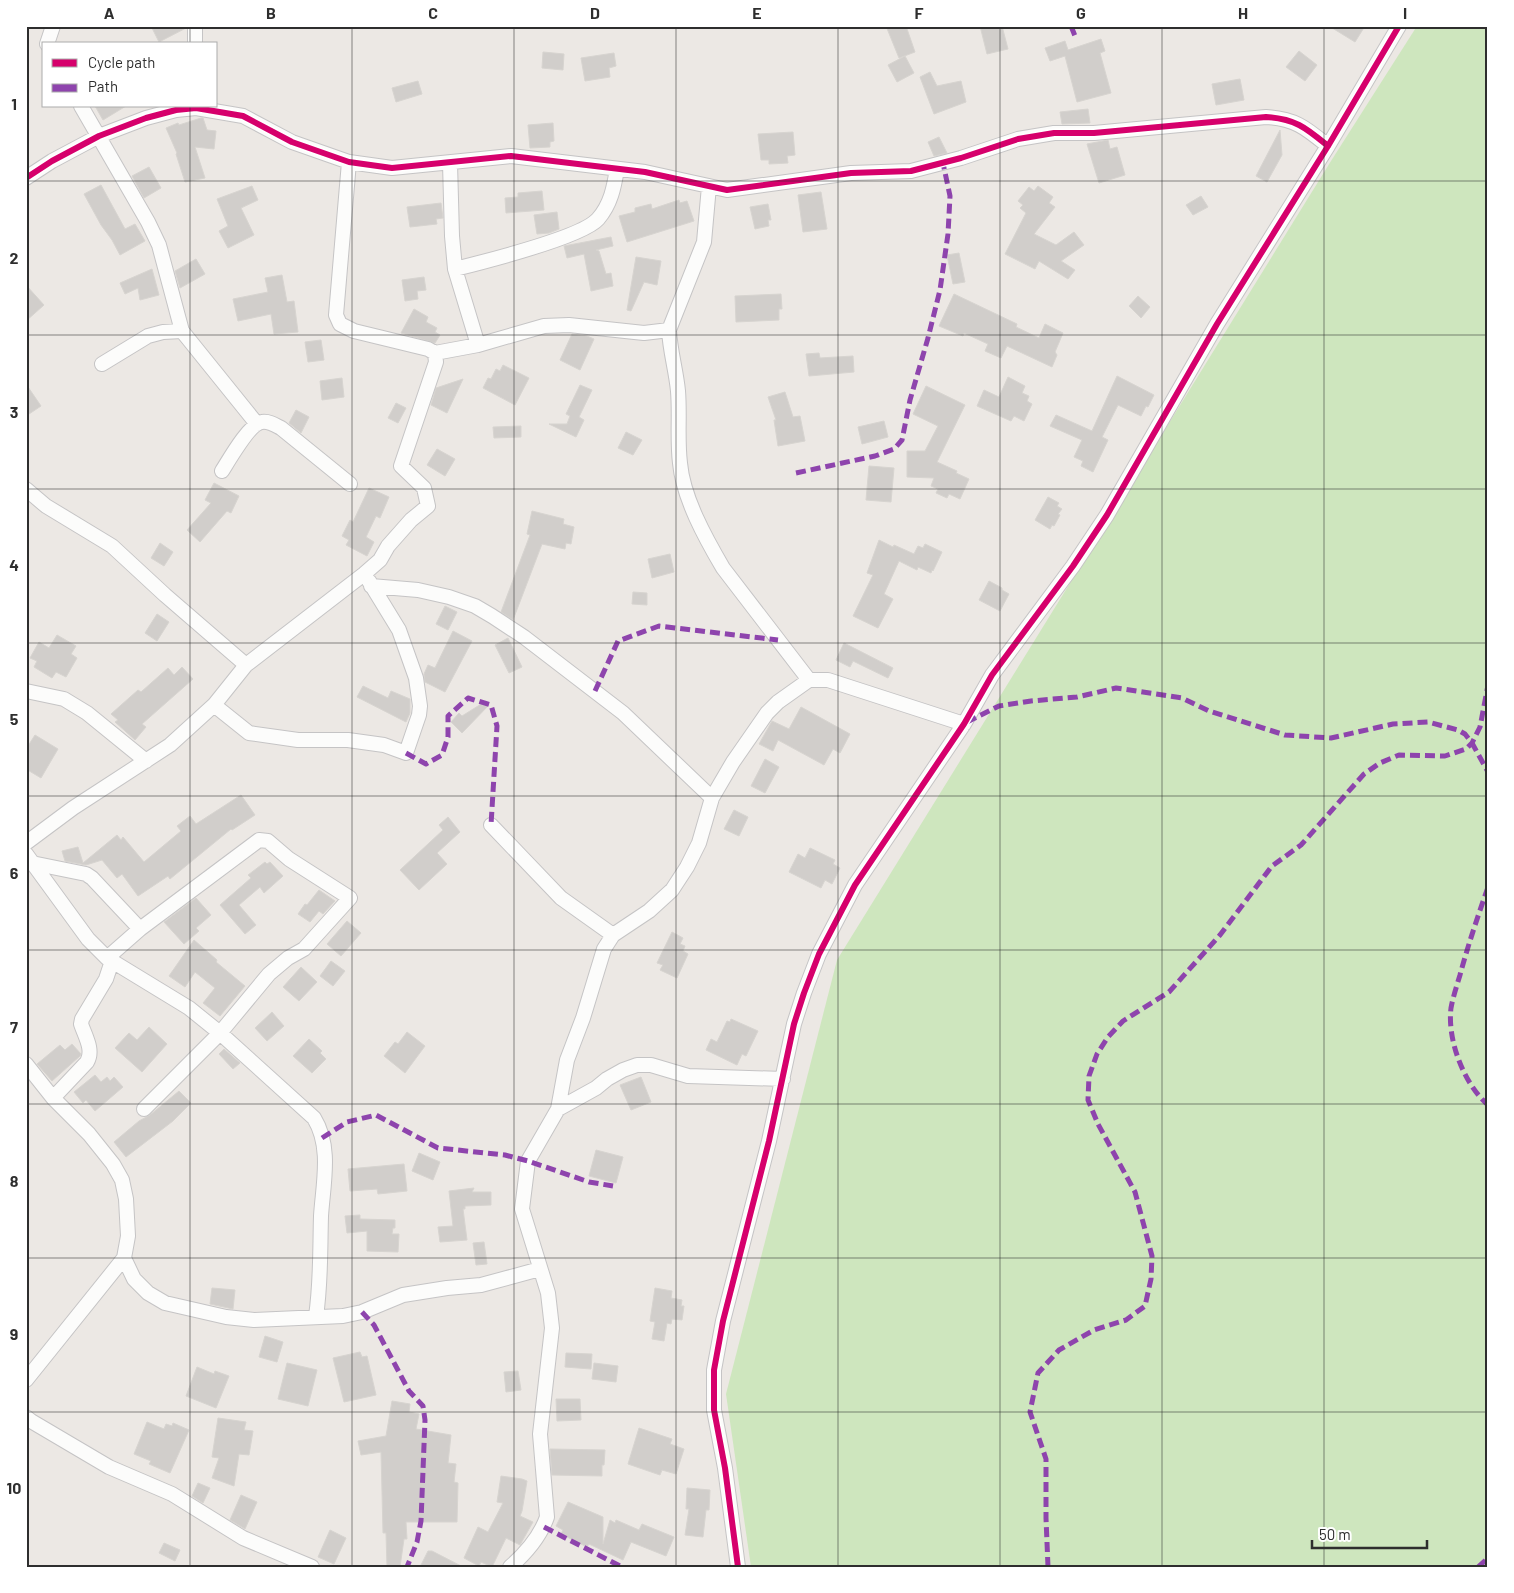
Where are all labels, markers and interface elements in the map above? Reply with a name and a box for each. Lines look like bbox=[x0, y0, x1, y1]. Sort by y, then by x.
text: A bbox=[104, 3, 115, 22]
text: B bbox=[266, 3, 276, 22]
text: C bbox=[428, 3, 438, 22]
text: D bbox=[590, 3, 600, 22]
text: E bbox=[752, 3, 762, 22]
text: F bbox=[915, 3, 924, 22]
text: G bbox=[1076, 3, 1086, 22]
text: H bbox=[1238, 3, 1248, 22]
text: I bbox=[1403, 3, 1407, 22]
legend bbox=[42, 42, 218, 108]
text: Cycle path bbox=[88, 53, 155, 71]
text: Path bbox=[88, 77, 118, 95]
text: 1 bbox=[11, 94, 17, 113]
text: 2 bbox=[10, 248, 19, 267]
text: 3 bbox=[10, 402, 18, 421]
text: 4 bbox=[9, 555, 19, 574]
text: 5 bbox=[10, 709, 19, 728]
text: 6 bbox=[10, 863, 19, 882]
text: 7 bbox=[10, 1017, 18, 1036]
text: 8 bbox=[10, 1171, 19, 1190]
text: 9 bbox=[10, 1324, 18, 1343]
text: 10 bbox=[7, 1478, 21, 1497]
scale bar bbox=[1312, 1518, 1426, 1550]
text: 50 m bbox=[1319, 1525, 1351, 1543]

